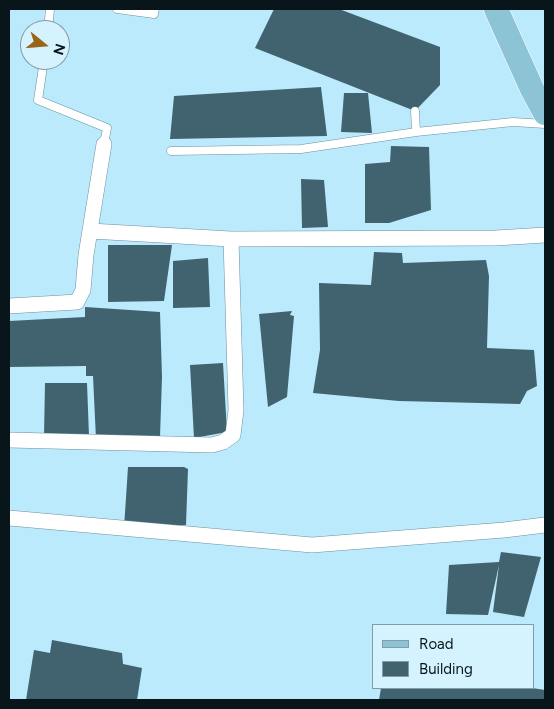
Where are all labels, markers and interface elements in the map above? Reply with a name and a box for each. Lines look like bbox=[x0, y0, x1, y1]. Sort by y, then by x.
north arrow bbox=[20, 20, 70, 70]
text: N bbox=[49, 42, 69, 57]
legend bbox=[372, 624, 534, 689]
text: Road bbox=[419, 635, 454, 653]
text: Building bbox=[419, 660, 473, 678]

